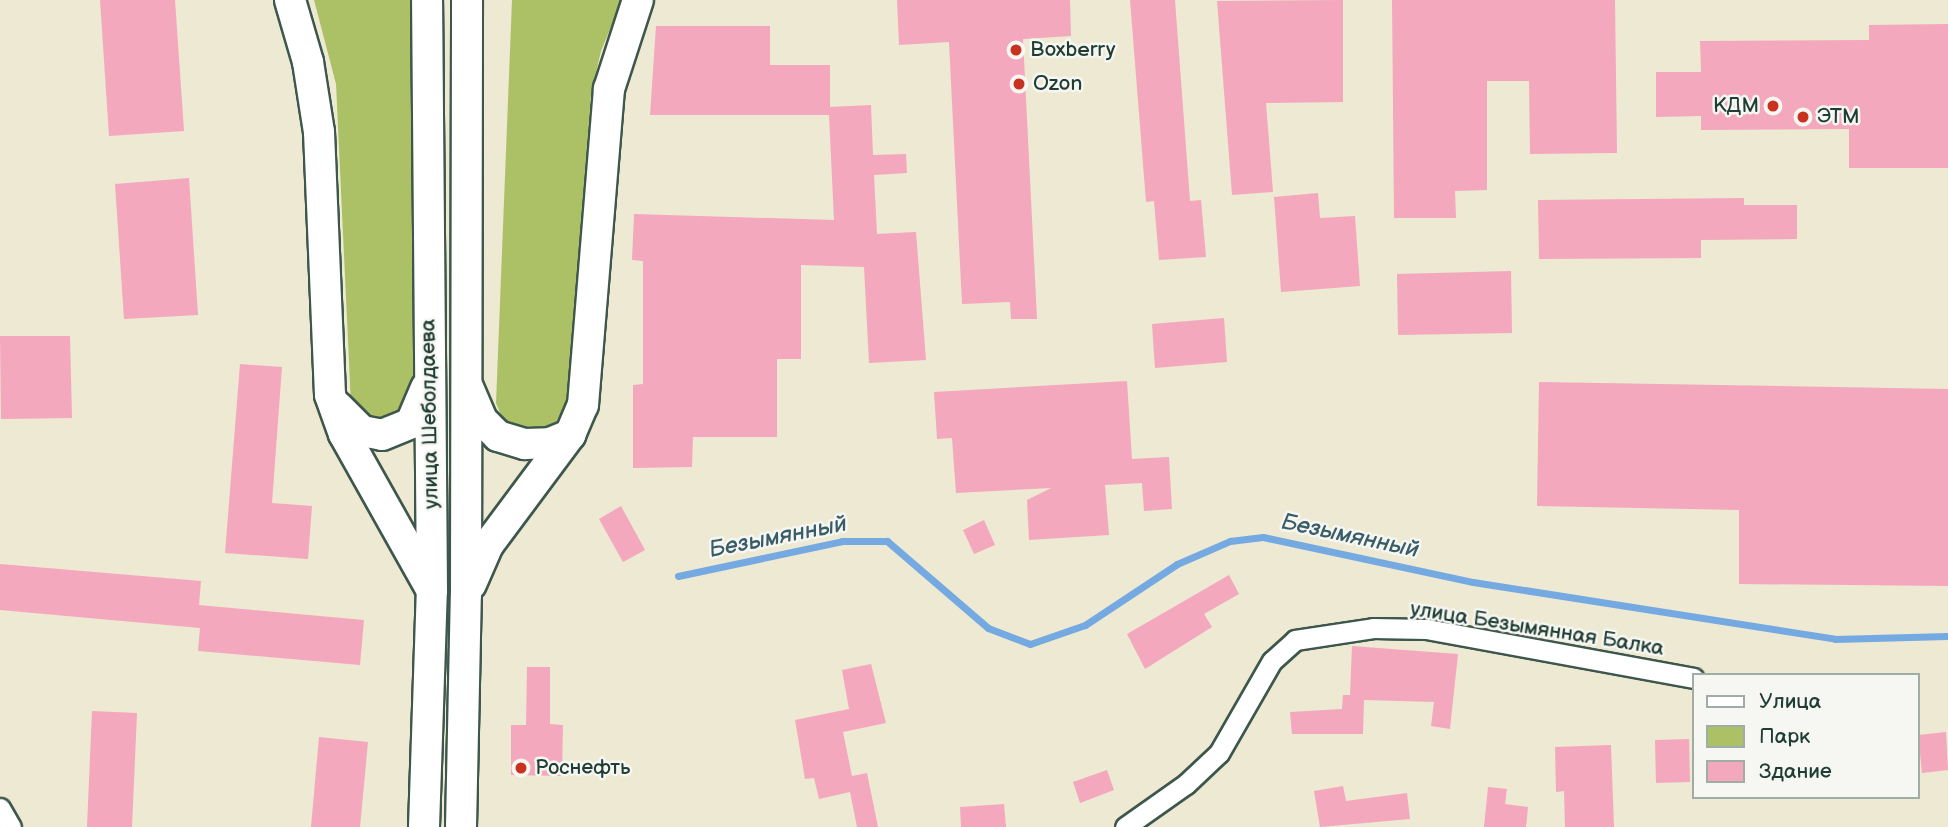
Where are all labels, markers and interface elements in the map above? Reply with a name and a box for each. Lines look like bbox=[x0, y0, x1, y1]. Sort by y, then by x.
place label: Boxberry bbox=[1030, 37, 1115, 63]
marker: Boxberry bbox=[1008, 42, 1024, 58]
place label: Ozon bbox=[1033, 71, 1082, 97]
marker: Ozon bbox=[1011, 76, 1027, 92]
place label: КДМ bbox=[1713, 93, 1759, 119]
marker: КДМ bbox=[1765, 98, 1781, 114]
place label: ЭТМ bbox=[1817, 104, 1860, 130]
marker: ЭТМ bbox=[1795, 109, 1811, 125]
street label: улица Шеболдаева bbox=[416, 319, 444, 509]
water label: Безымянный bbox=[1279, 508, 1421, 564]
water label: Безымянный bbox=[707, 510, 849, 564]
street label: улица Безымянная Балка bbox=[1408, 597, 1666, 661]
legend bbox=[1692, 673, 1920, 799]
text: Улица bbox=[1759, 689, 1821, 714]
text: Парк bbox=[1759, 724, 1810, 749]
place label: Роснефть bbox=[535, 755, 630, 781]
text: Здание bbox=[1759, 759, 1832, 784]
marker: Роснефть bbox=[513, 760, 529, 776]

